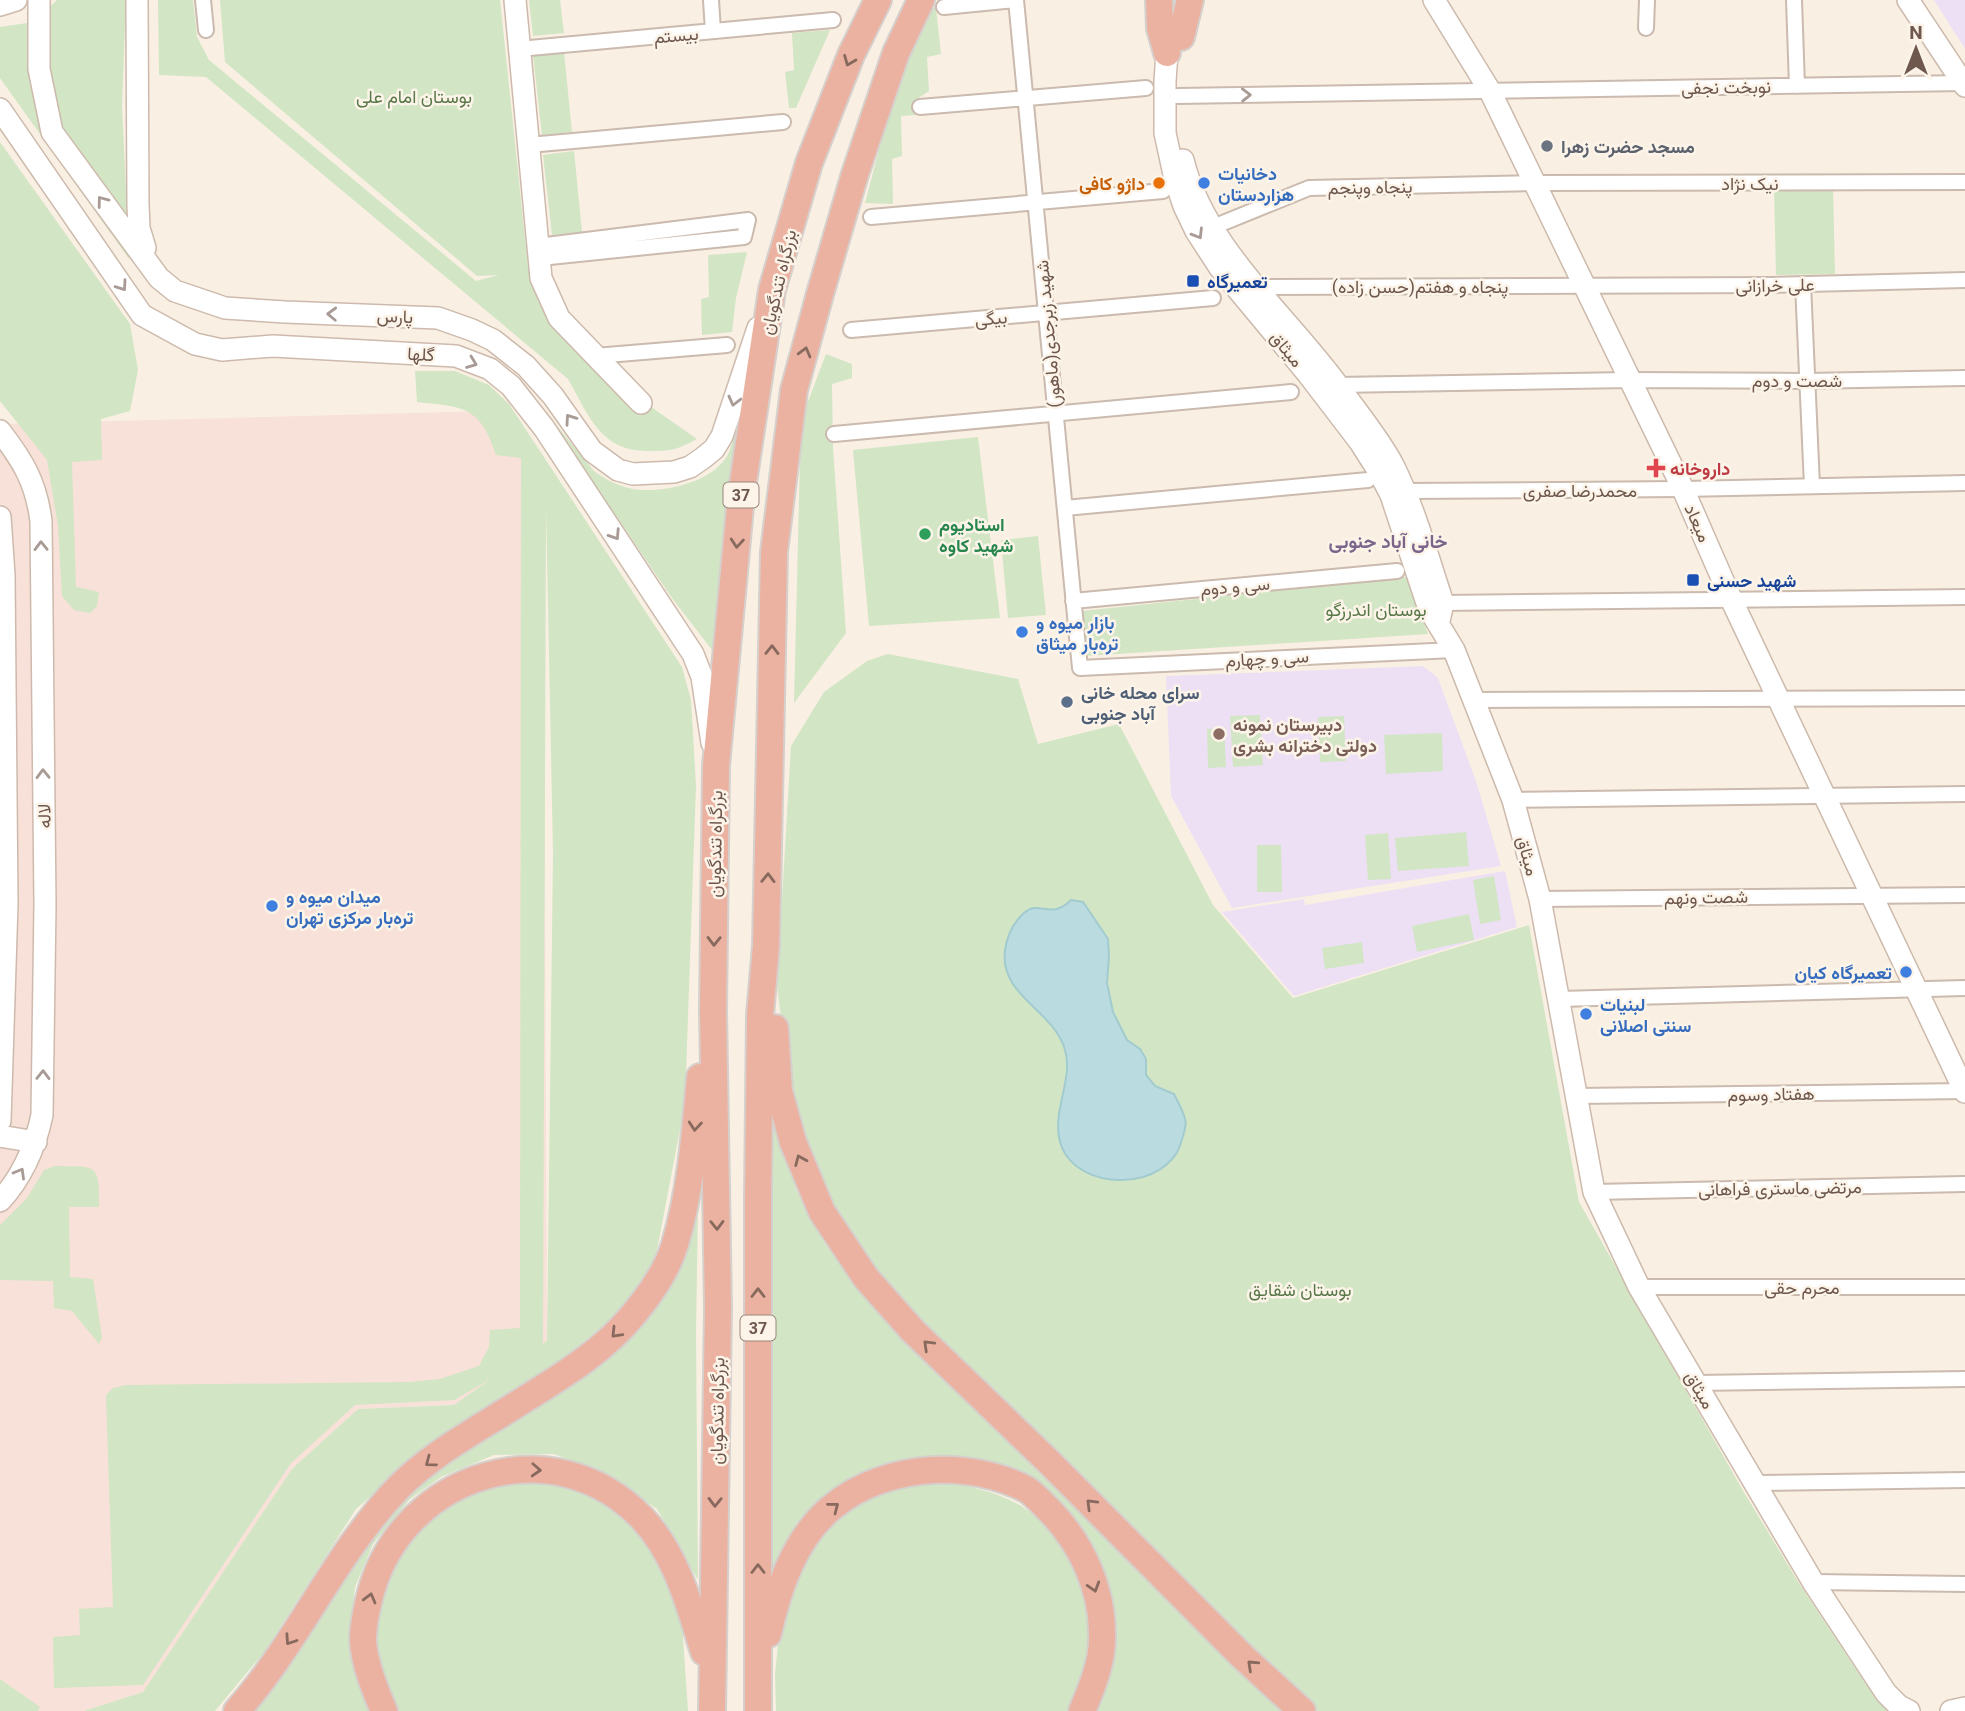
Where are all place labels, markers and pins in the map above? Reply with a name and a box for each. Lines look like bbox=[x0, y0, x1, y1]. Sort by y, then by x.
place label: مسجد حضرت زهرا bbox=[1561, 136, 1695, 158]
marker: مسجد حضرت زهرا bbox=[1539, 138, 1555, 154]
place label: دخانیات هزاردستان bbox=[1218, 163, 1294, 206]
place label: داژو کافی bbox=[1079, 173, 1145, 195]
marker: داژو کافی bbox=[1151, 175, 1167, 191]
marker: دخانیات هزاردستان bbox=[1196, 175, 1212, 191]
place label: تعمیرگاه bbox=[1207, 271, 1268, 293]
marker: تعمیرگاه bbox=[1185, 273, 1201, 289]
place label: داروخانه bbox=[1670, 458, 1730, 480]
marker: داروخانه bbox=[1648, 460, 1664, 476]
place label: استادیوم شهید کاوه bbox=[939, 514, 1013, 557]
marker: استادیوم شهید کاوه bbox=[917, 526, 933, 542]
place label: شهید حسنی bbox=[1707, 570, 1796, 592]
marker: شهید حسنی bbox=[1685, 572, 1701, 588]
place label: بازار میوه و تره‌بار میثاق bbox=[1036, 612, 1119, 655]
marker: بازار میوه و تره‌بار میثاق bbox=[1014, 624, 1030, 640]
place label: سرای محله خانی آباد جنوبی bbox=[1081, 682, 1200, 725]
marker: سرای محله خانی آباد جنوبی bbox=[1059, 694, 1075, 710]
place label: دبیرستان نمونه دولتی دخترانه بشری bbox=[1233, 714, 1377, 757]
marker: دبیرستان نمونه دولتی دخترانه بشری bbox=[1211, 726, 1227, 742]
place label: میدان میوه و تره‌بار مرکزی تهران bbox=[286, 886, 414, 929]
marker: میدان میوه و تره‌بار مرکزی تهران bbox=[264, 898, 280, 914]
place label: تعمیرگاه کیان bbox=[1795, 962, 1892, 984]
marker: تعمیرگاه کیان bbox=[1898, 964, 1914, 980]
place label: لبنیات سنتی اصلانی bbox=[1600, 994, 1691, 1037]
marker: لبنیات سنتی اصلانی bbox=[1578, 1006, 1594, 1022]

